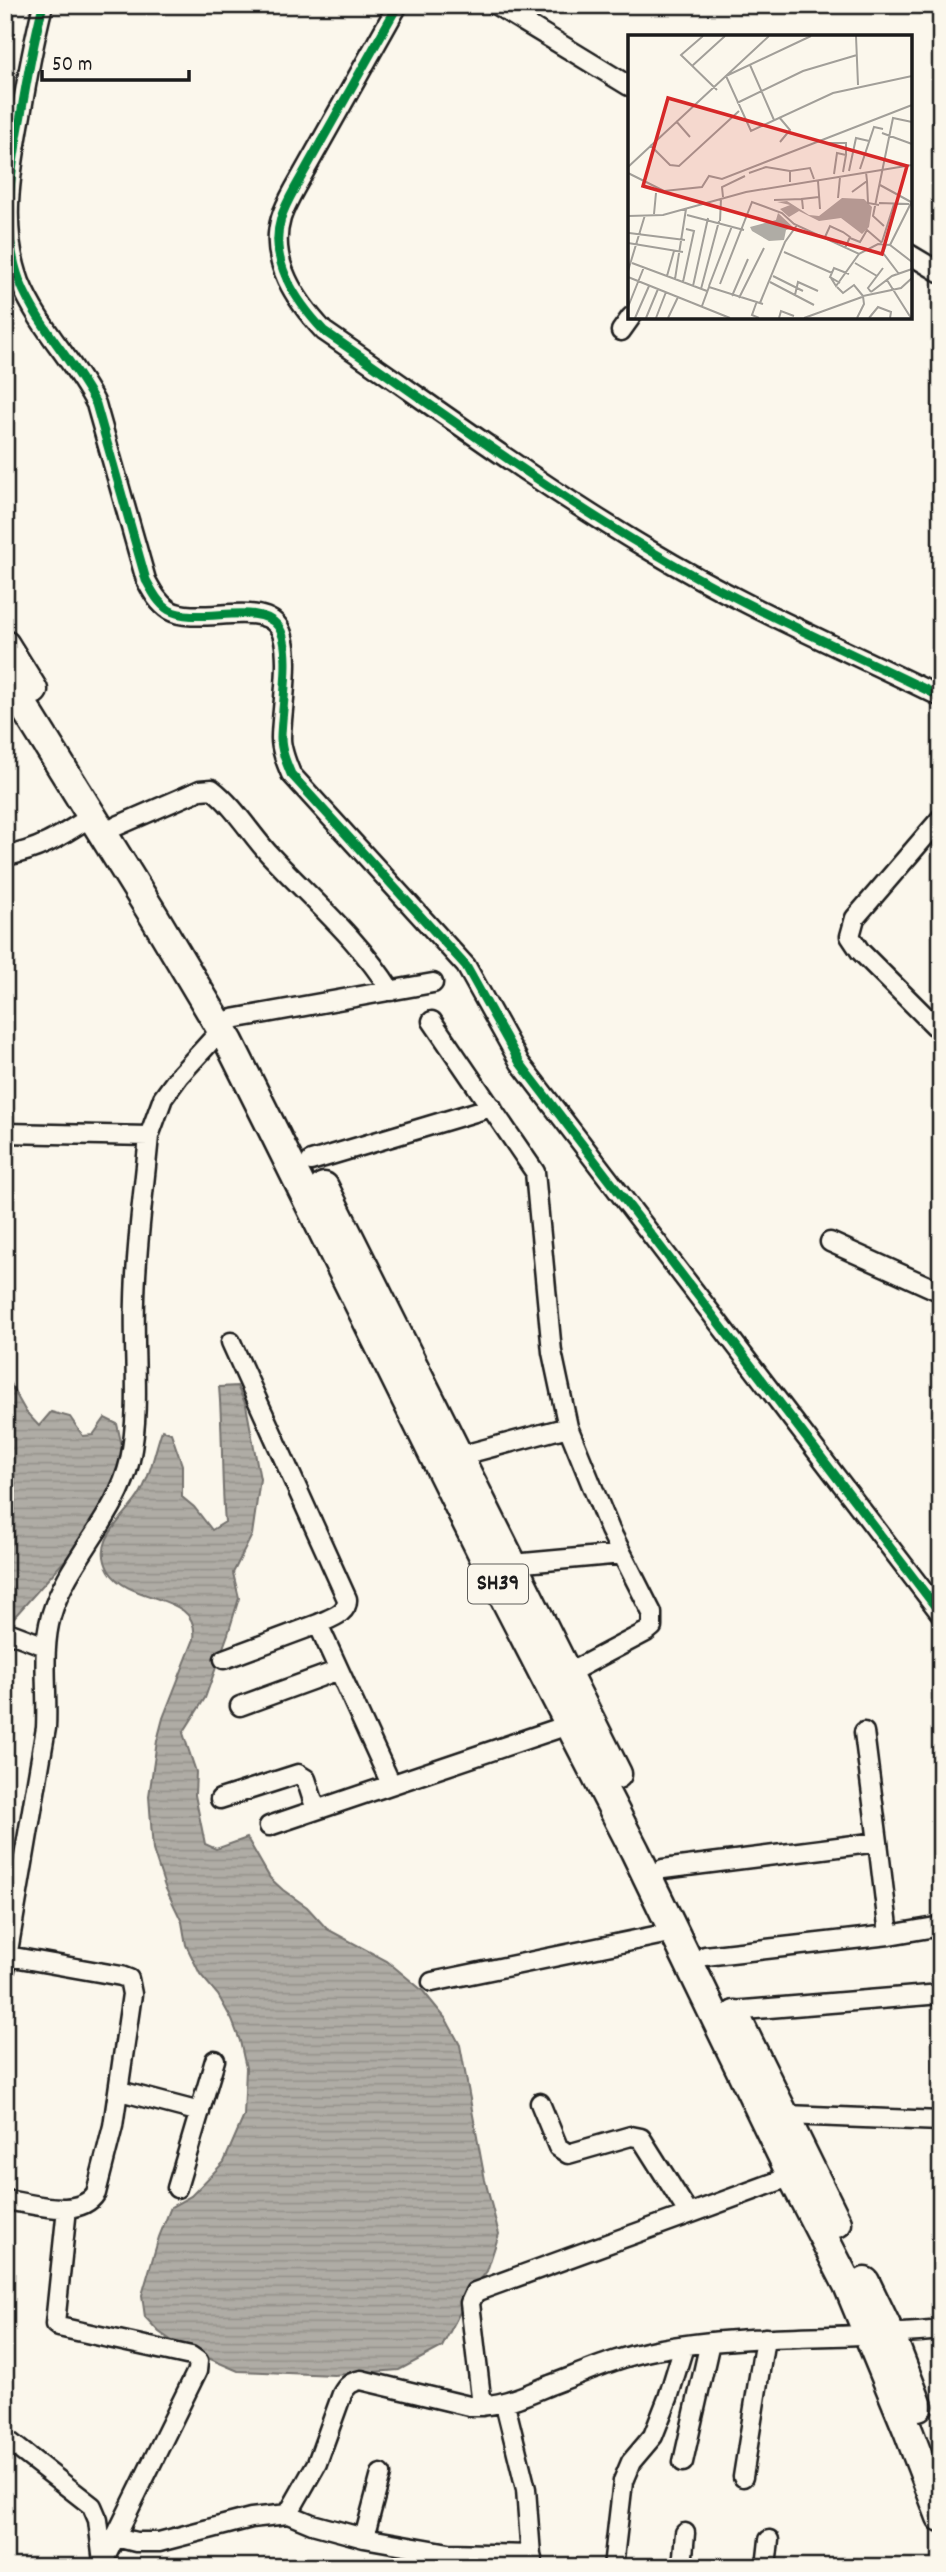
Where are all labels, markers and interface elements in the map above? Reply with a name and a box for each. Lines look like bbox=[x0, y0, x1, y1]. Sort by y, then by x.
inset map bbox=[628, 35, 911, 318]
scale bar bbox=[42, 38, 189, 82]
text: 50 m bbox=[52, 51, 92, 81]
road number: SH39 bbox=[468, 1564, 528, 1604]

